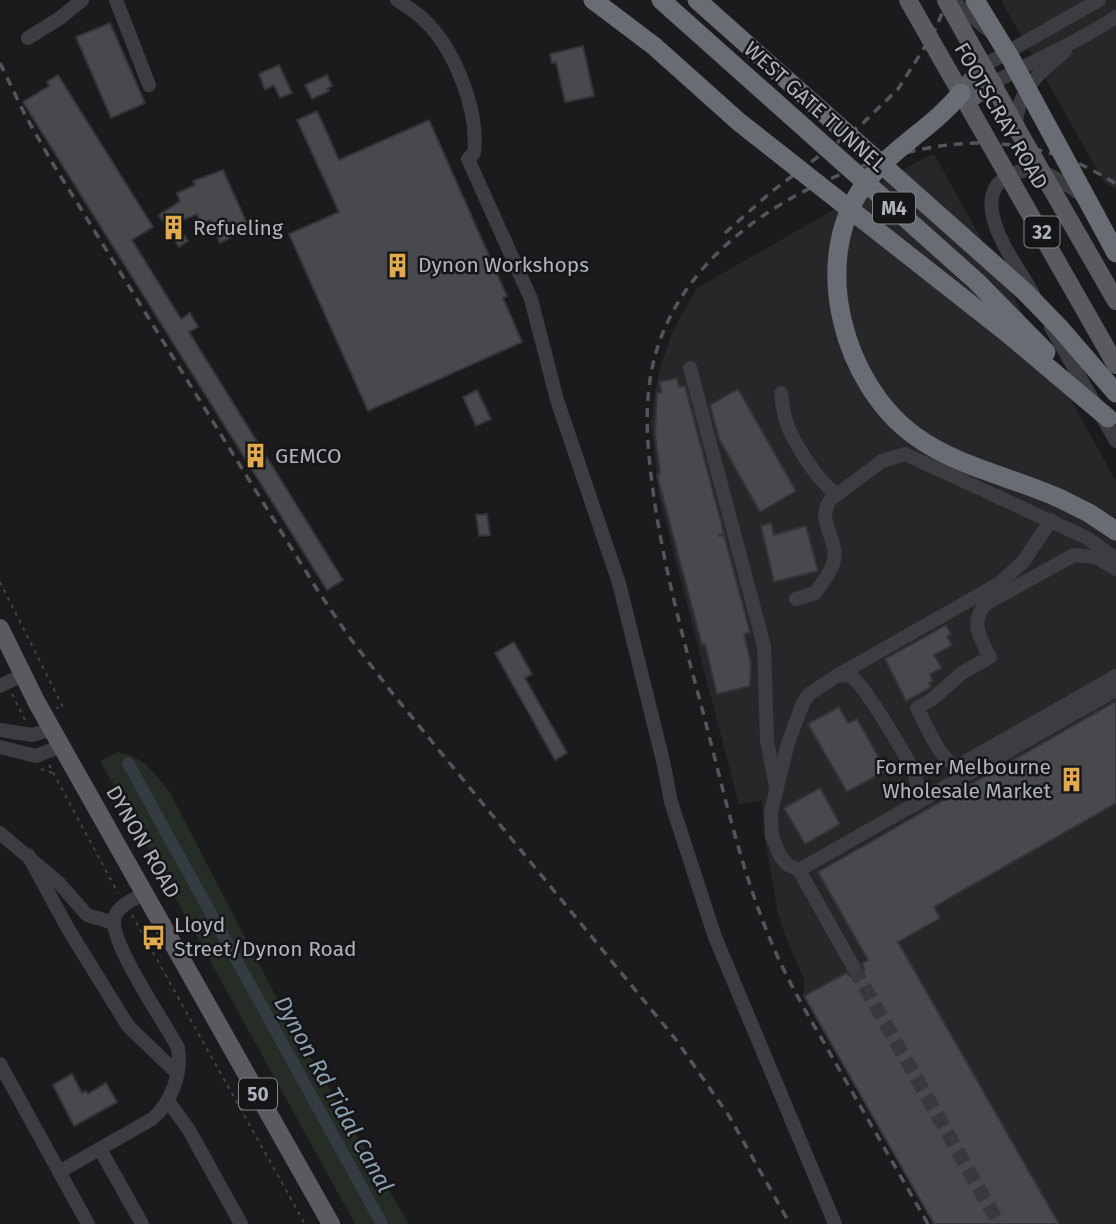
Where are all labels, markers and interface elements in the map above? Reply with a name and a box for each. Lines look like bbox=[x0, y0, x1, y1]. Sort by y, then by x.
street label: WEST GATE TUNNEL bbox=[738, 36, 892, 178]
street label: FOOTSCRAY ROAD bbox=[948, 38, 1054, 194]
road number: M4 bbox=[873, 192, 915, 224]
building icon: Refueling bbox=[159, 214, 187, 242]
place label: Refueling bbox=[193, 215, 283, 241]
road number: 32 bbox=[1024, 216, 1060, 248]
building icon: Dynon Workshops bbox=[384, 251, 412, 279]
place label: Dynon Workshops bbox=[418, 252, 589, 278]
building icon: GEMCO bbox=[241, 442, 269, 470]
place label: GEMCO bbox=[275, 443, 342, 469]
place label: Former Melbourne Wholesale Market bbox=[875, 754, 1051, 804]
building icon: Former Melbourne Wholesale Market bbox=[1057, 765, 1085, 793]
street label: DYNON ROAD bbox=[100, 781, 186, 903]
place label: Lloyd Street/Dynon Road bbox=[174, 912, 357, 962]
bus stop icon: Lloyd Street/Dynon Road bbox=[140, 923, 168, 951]
water label: Dynon Rd Tidal Canal bbox=[268, 991, 400, 1197]
road number: 50 bbox=[239, 1078, 277, 1110]

